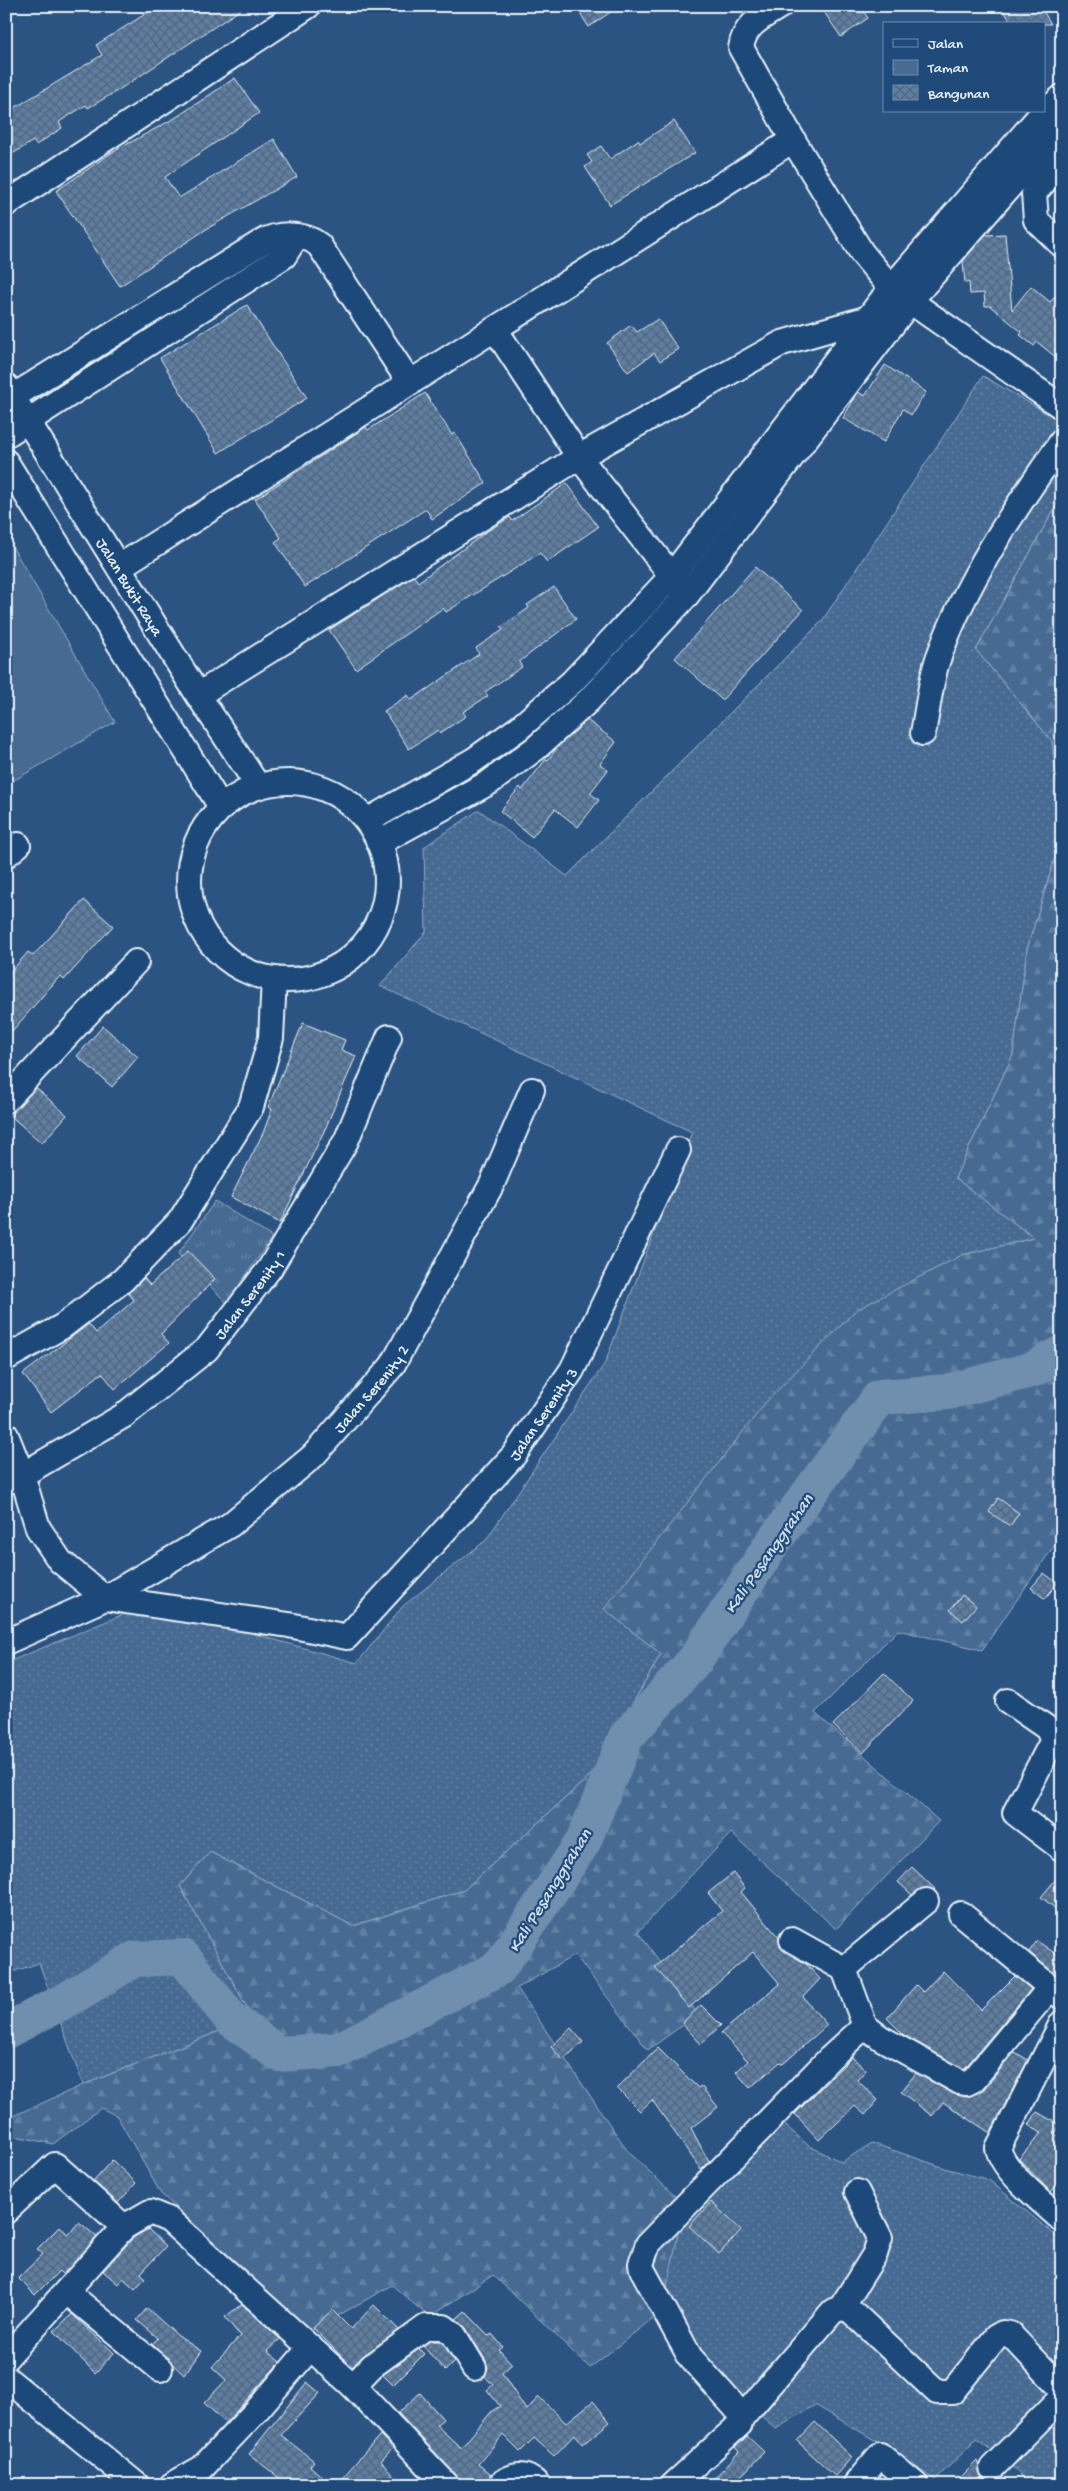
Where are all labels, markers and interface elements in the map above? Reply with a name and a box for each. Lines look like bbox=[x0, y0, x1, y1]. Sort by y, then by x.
legend bbox=[883, 22, 1046, 112]
text: Jalan bbox=[928, 36, 963, 54]
text: Taman bbox=[927, 60, 968, 78]
text: Bangunan bbox=[927, 86, 989, 104]
street label: Jalan Bukit Raya bbox=[90, 536, 166, 642]
street label: Jalan Serenity 1 bbox=[212, 1248, 291, 1344]
street label: Jalan Serenity 2 bbox=[332, 1343, 415, 1438]
street label: Jalan Serenity 3 bbox=[507, 1365, 584, 1465]
water label: Kali Pesanggrahan bbox=[721, 1490, 819, 1618]
water label: Kali Pesanggrahan bbox=[505, 1825, 598, 1957]

